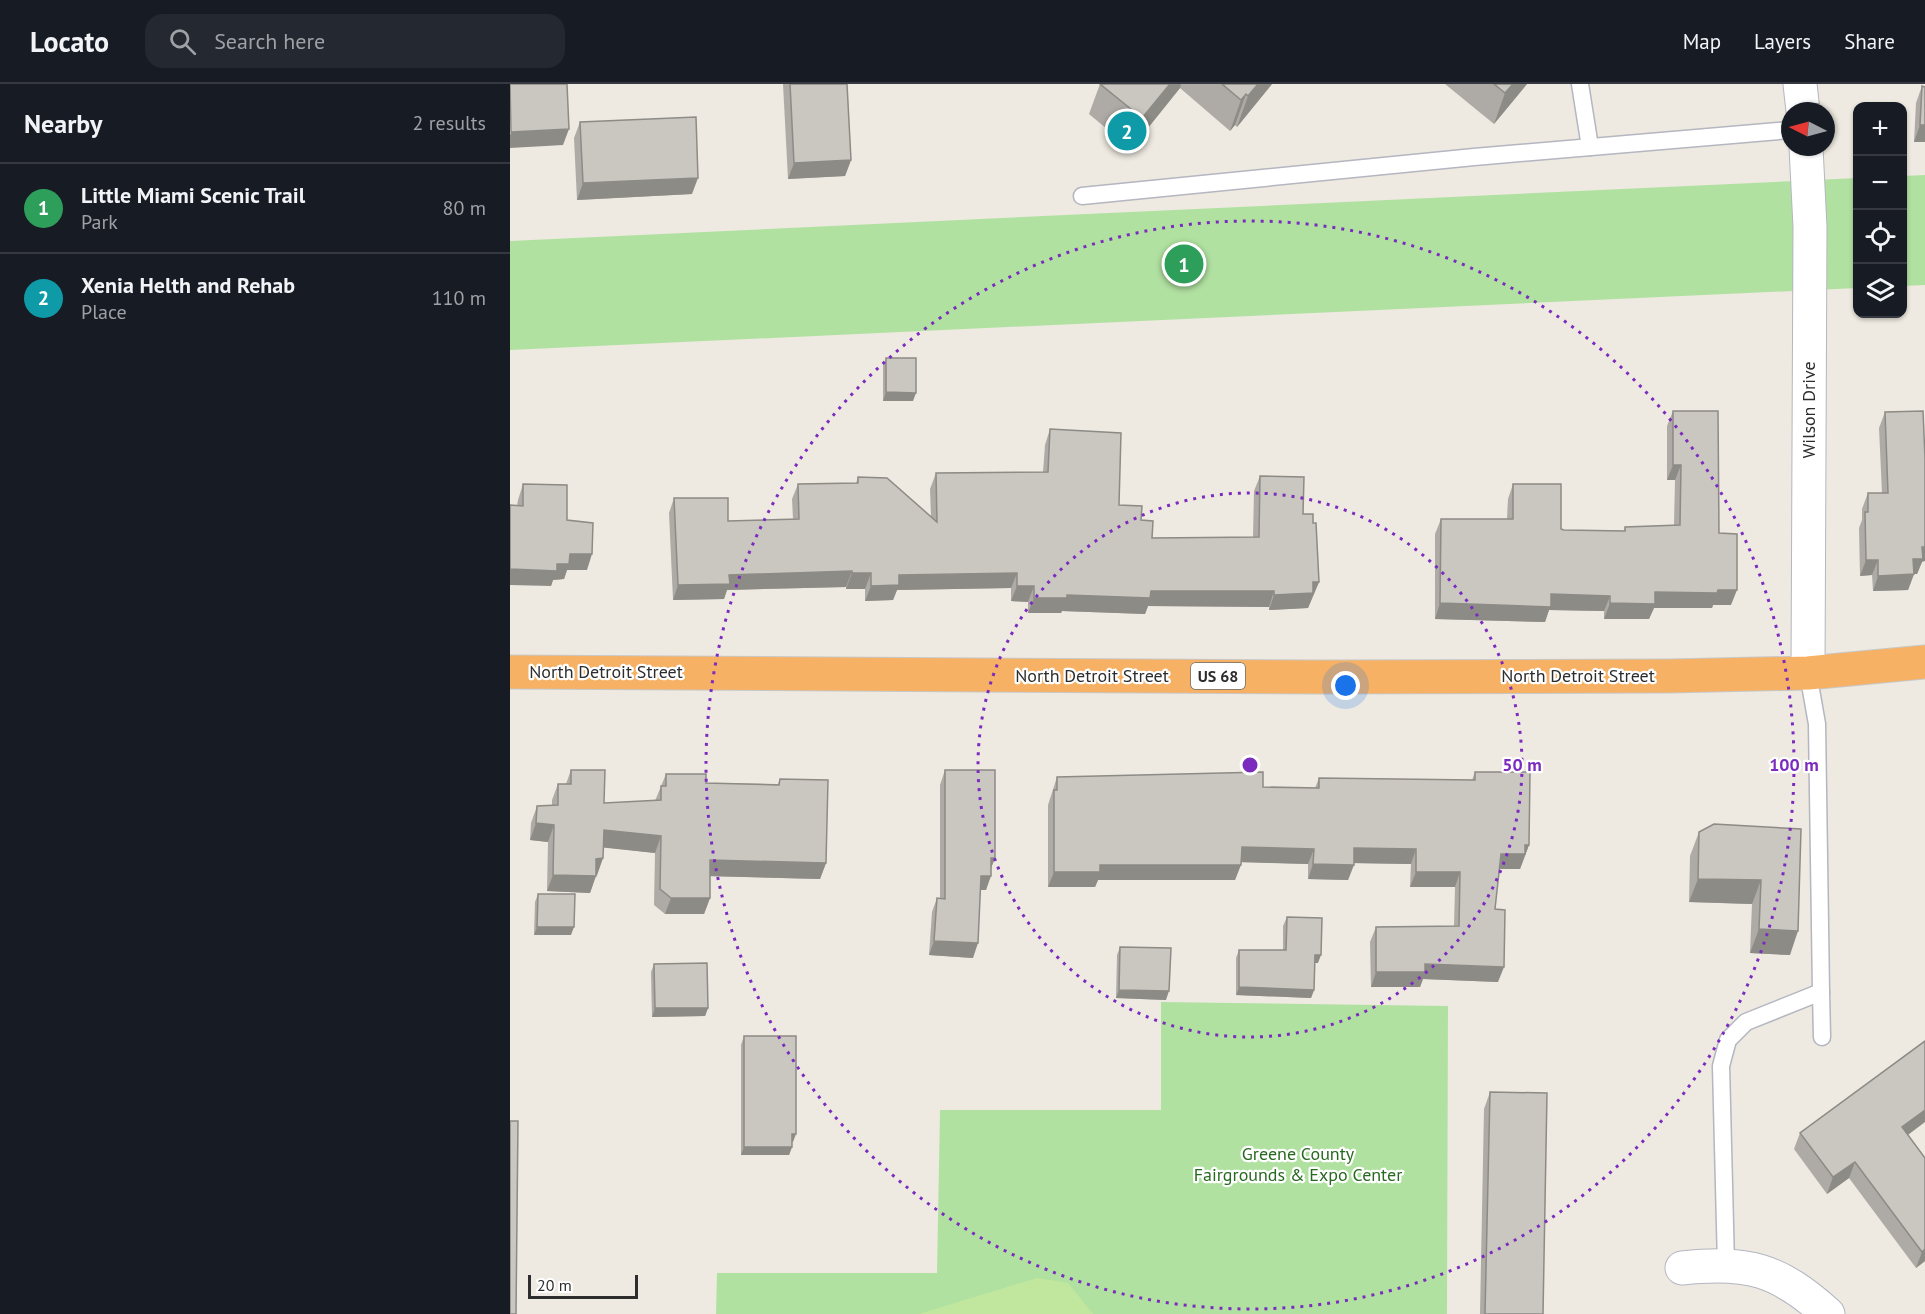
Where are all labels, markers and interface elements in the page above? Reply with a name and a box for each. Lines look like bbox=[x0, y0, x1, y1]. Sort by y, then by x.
search box bbox=[145, 14, 565, 68]
text: Locato bbox=[30, 23, 109, 60]
icon: search bbox=[166, 25, 199, 58]
text: Search here bbox=[214, 27, 325, 55]
text: Map bbox=[1683, 28, 1721, 55]
text: Layers bbox=[1754, 28, 1811, 55]
text: Share bbox=[1844, 28, 1895, 55]
north arrow bbox=[1781, 102, 1835, 156]
map controls bbox=[1853, 102, 1907, 318]
button: + bbox=[1853, 102, 1907, 156]
text: Nearby bbox=[24, 107, 102, 140]
pin: 2 bbox=[1108, 108, 1146, 154]
text: 2 results bbox=[413, 110, 486, 136]
button: − bbox=[1853, 156, 1907, 210]
text: Little Miami Scenic Trail bbox=[81, 181, 305, 209]
text: 1 bbox=[38, 195, 49, 221]
text: 80 m bbox=[443, 195, 486, 221]
text: Park bbox=[81, 209, 118, 235]
button: locate bbox=[1853, 210, 1907, 264]
pin: 1 bbox=[1164, 242, 1204, 286]
button: layers bbox=[1853, 264, 1907, 318]
text: Xenia Helth and Rehab bbox=[81, 271, 295, 299]
text: 2 bbox=[38, 285, 49, 311]
text: 110 m bbox=[432, 285, 486, 311]
text: Place bbox=[81, 299, 127, 325]
street label: Wilson Drive bbox=[1797, 361, 1820, 459]
street label: North Detroit Street bbox=[529, 660, 683, 683]
road number: US 68 bbox=[1191, 663, 1245, 689]
street label: North Detroit Street bbox=[1015, 664, 1169, 687]
street label: North Detroit Street bbox=[1501, 664, 1655, 687]
your location bbox=[1331, 671, 1360, 700]
text: 50 m bbox=[1502, 753, 1542, 776]
text: 100 m bbox=[1769, 753, 1819, 776]
centre of rings bbox=[1240, 755, 1260, 775]
park label: Greene County Fairgrounds & Expo Center bbox=[1194, 1142, 1402, 1186]
scale bar bbox=[528, 1272, 638, 1300]
text: 20 m bbox=[537, 1275, 572, 1295]

